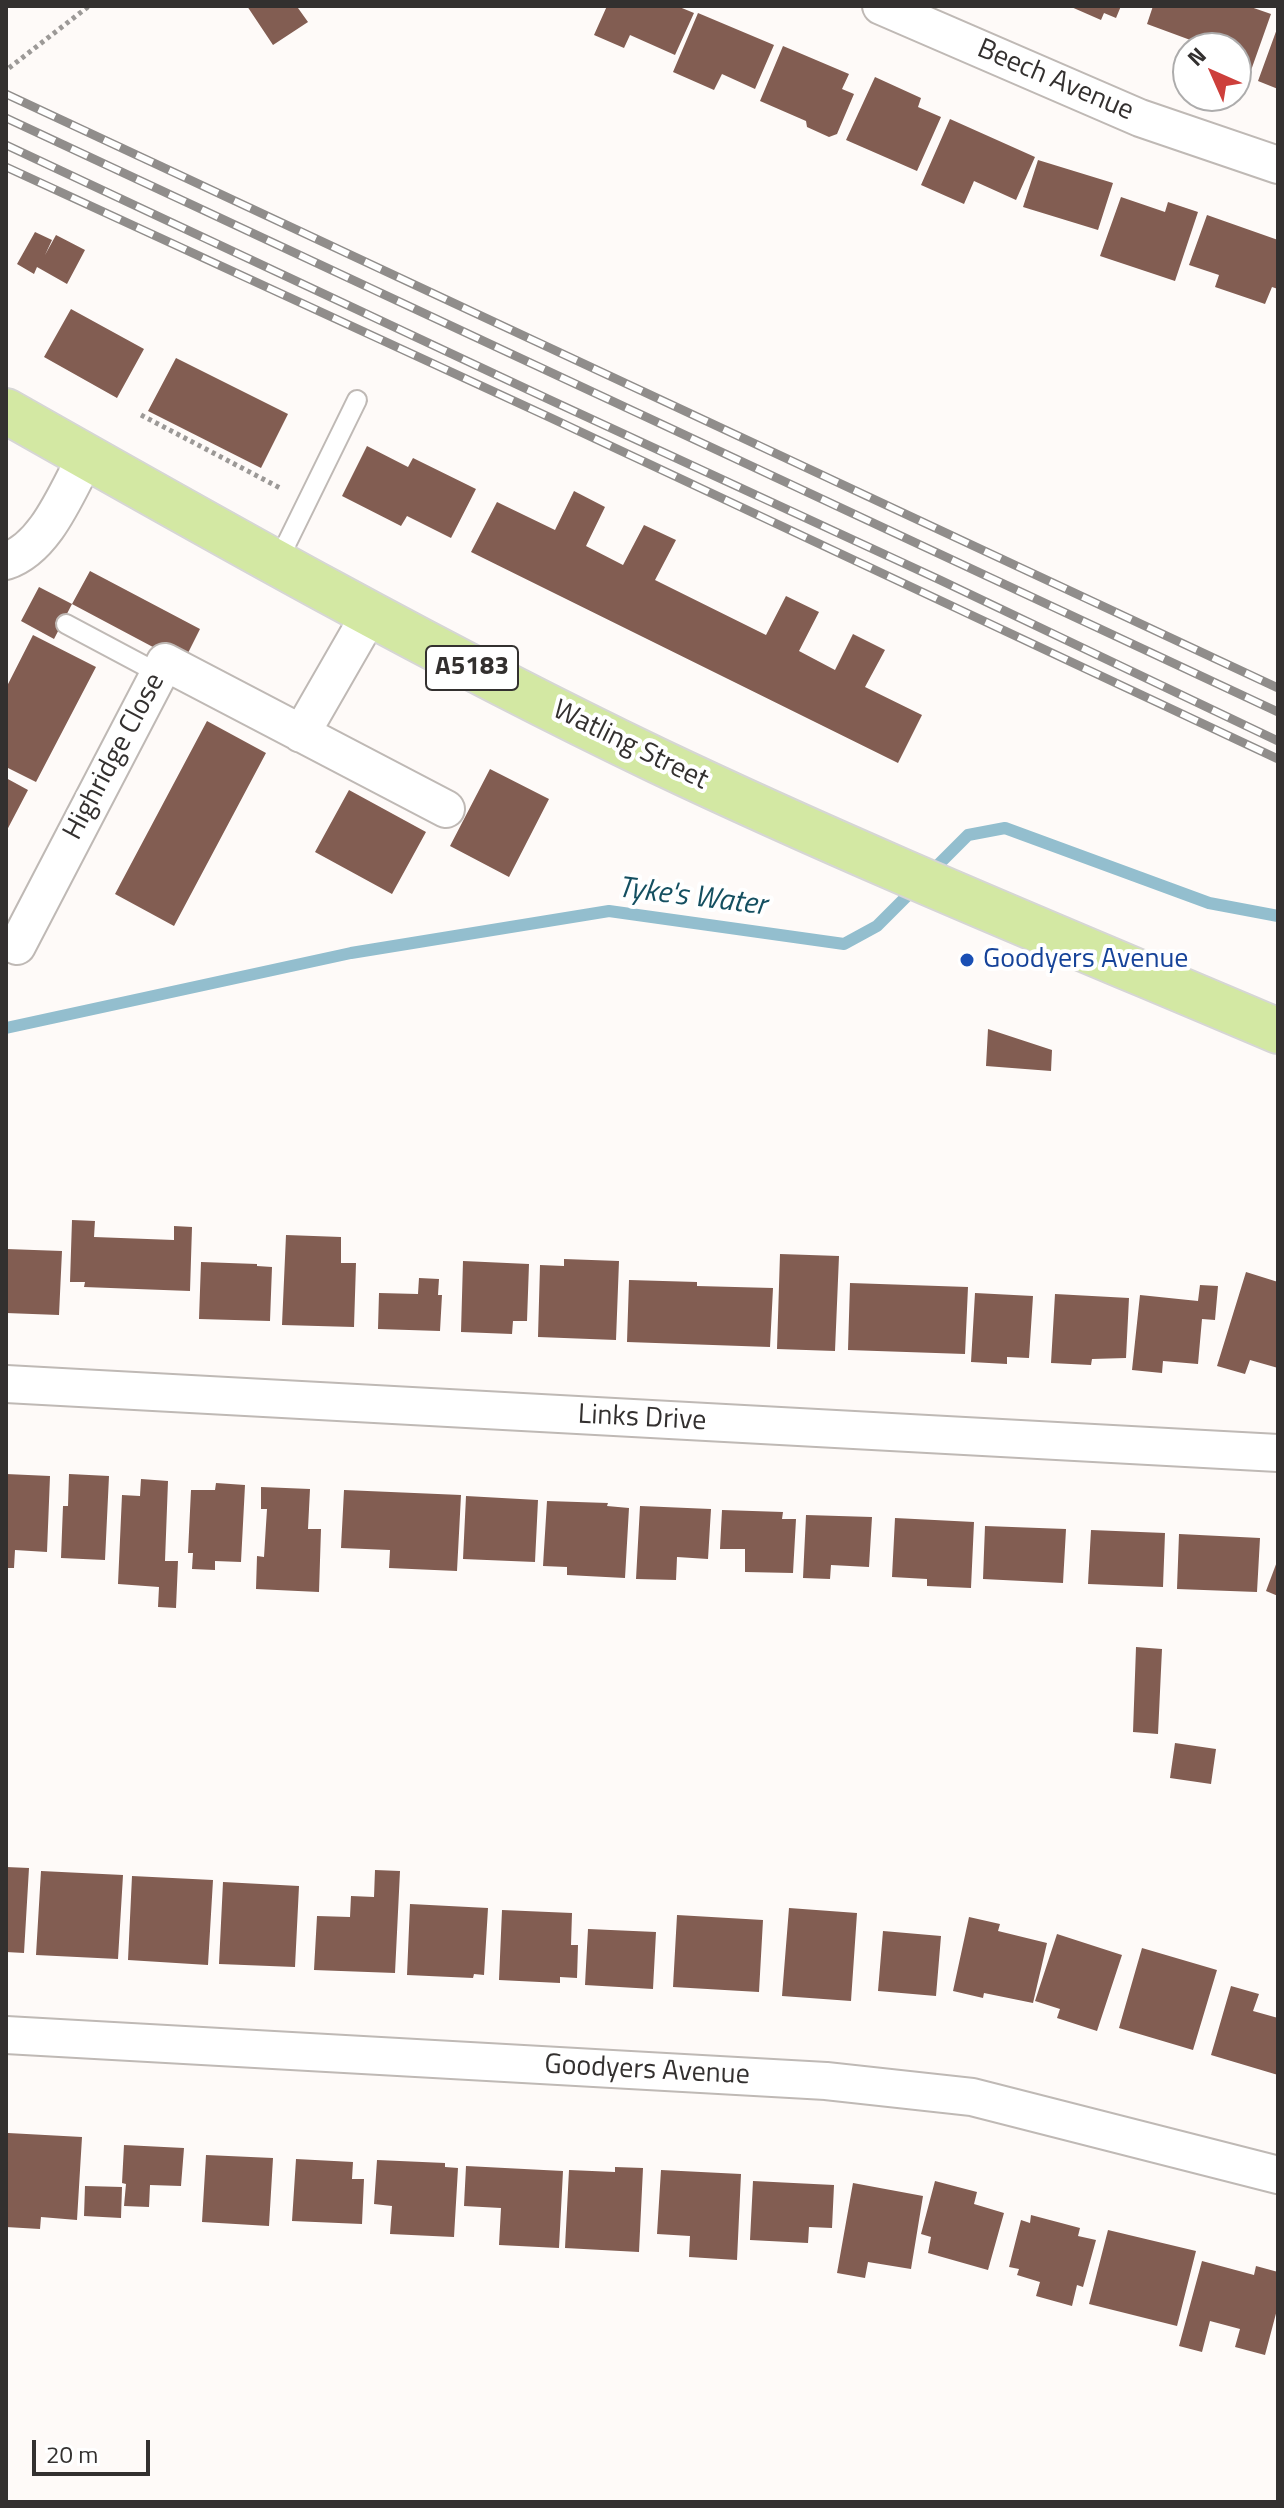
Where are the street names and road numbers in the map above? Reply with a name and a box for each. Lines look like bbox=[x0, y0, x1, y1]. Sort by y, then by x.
street label: Beech Avenue bbox=[972, 33, 1138, 129]
road number: A5183 bbox=[426, 646, 518, 690]
street label: Highridge Close bbox=[57, 668, 173, 846]
street label: Watling Street bbox=[547, 694, 713, 798]
street label: Links Drive bbox=[577, 1399, 707, 1439]
street label: Goodyers Avenue bbox=[544, 2049, 750, 2093]

